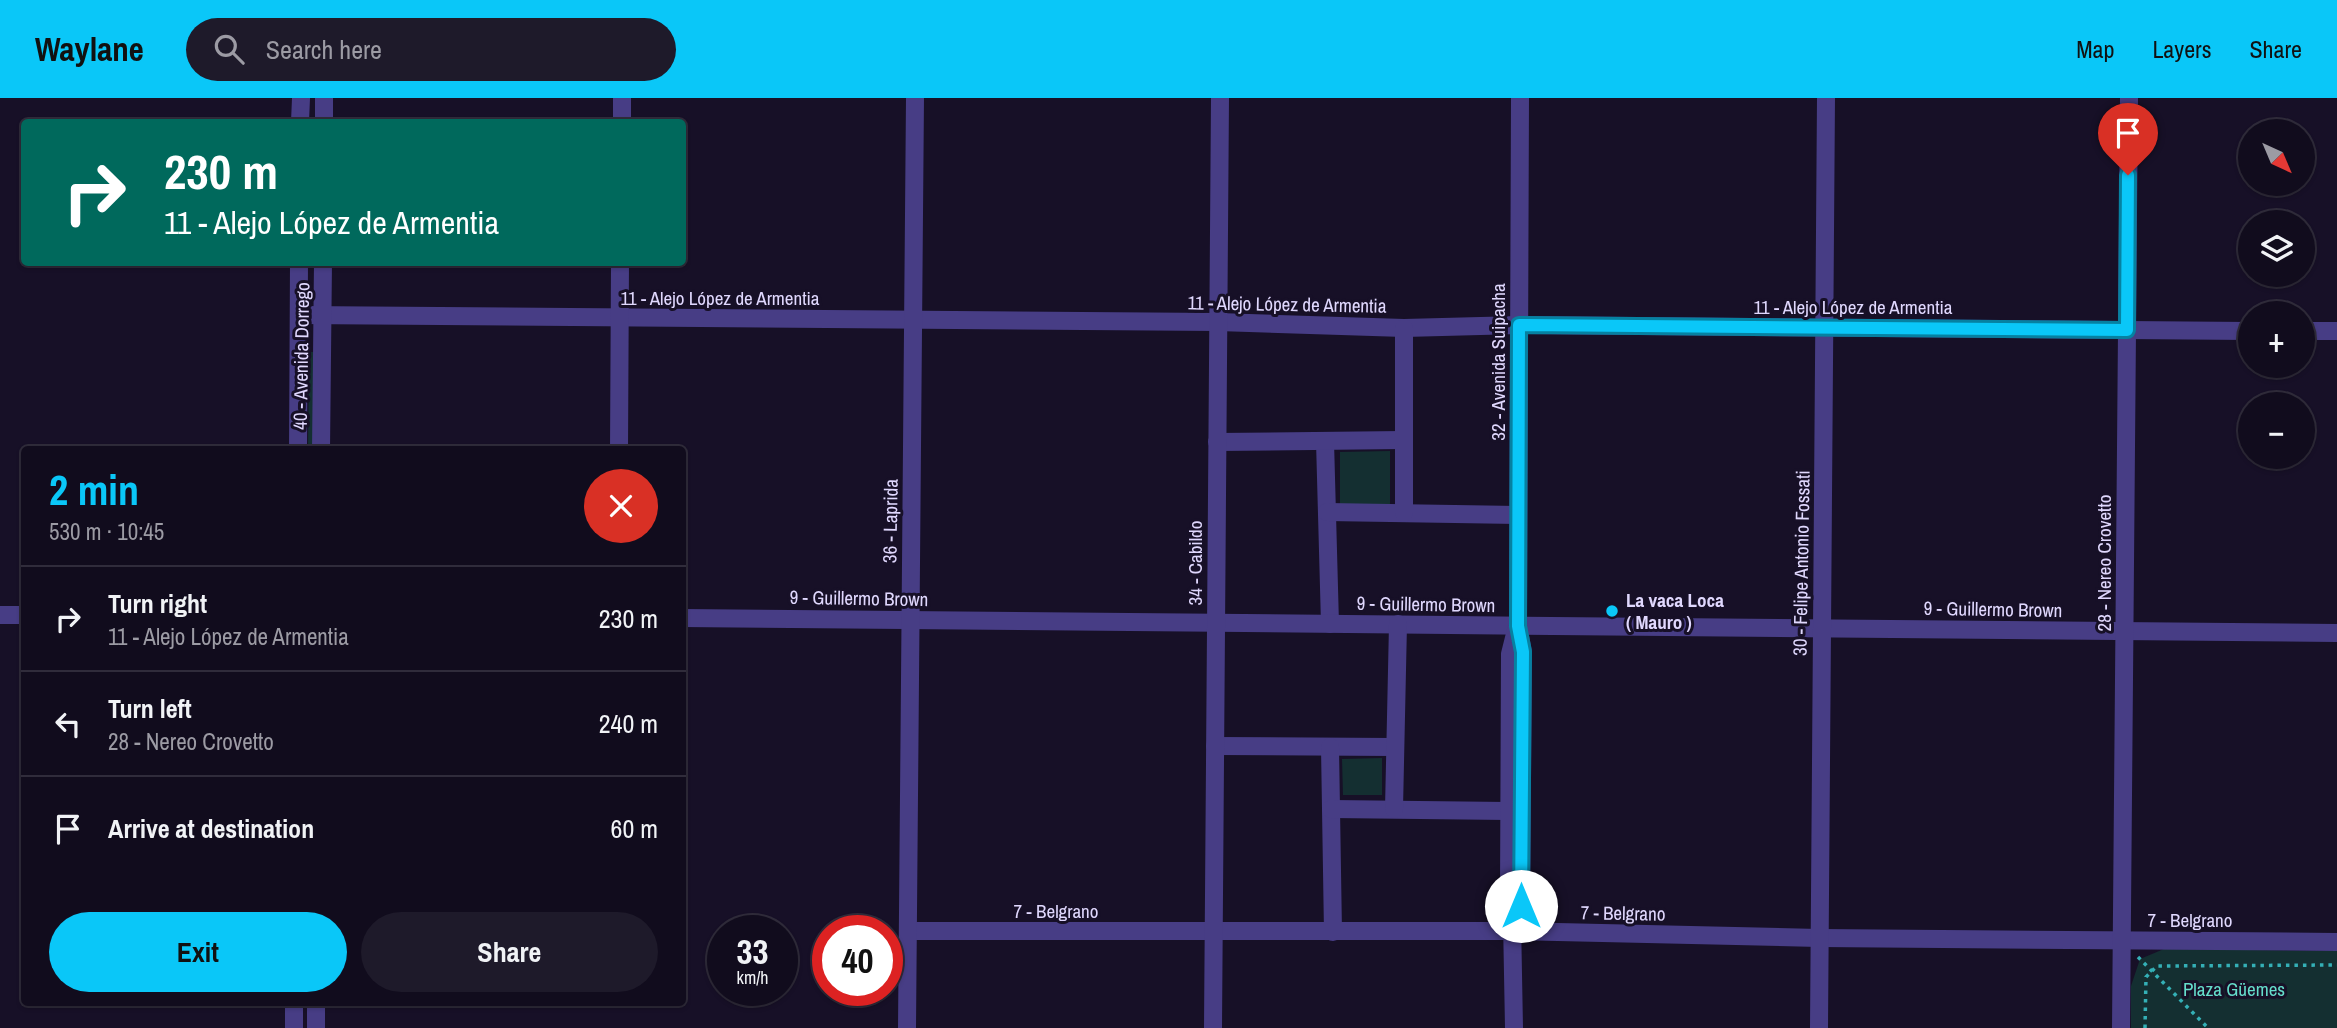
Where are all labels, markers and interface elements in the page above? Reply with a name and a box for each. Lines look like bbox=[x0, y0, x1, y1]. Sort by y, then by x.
search box bbox=[186, 18, 676, 81]
text: Waylane bbox=[35, 27, 144, 71]
icon: search bbox=[210, 30, 248, 68]
text: Search here bbox=[266, 32, 382, 67]
text: Map bbox=[2076, 33, 2114, 65]
text: Layers bbox=[2152, 33, 2211, 65]
text: Share bbox=[2249, 33, 2302, 65]
pin bbox=[2098, 103, 2158, 175]
icon: arrive bbox=[2109, 114, 2147, 152]
north arrow bbox=[2238, 119, 2315, 196]
map controls bbox=[2238, 119, 2315, 469]
text: 230 m bbox=[164, 138, 278, 204]
icon: right bbox=[49, 147, 140, 238]
text: 11 - Alejo López de Armentia bbox=[164, 201, 499, 244]
button: layers bbox=[2238, 210, 2315, 287]
street label: 40 - Avenida Dorrego bbox=[287, 282, 315, 430]
street label: 32 - Avenida Suipacha bbox=[1485, 283, 1511, 441]
street label: 11 - Alejo López de Armentia bbox=[621, 285, 820, 311]
street label: 11 - Alejo López de Armentia bbox=[1187, 289, 1387, 319]
street label: 11 - Alejo López de Armentia bbox=[1754, 294, 1953, 320]
button: + bbox=[2238, 301, 2315, 378]
button: − bbox=[2238, 392, 2315, 469]
text: 2 min bbox=[49, 462, 139, 518]
button: close bbox=[584, 469, 658, 543]
street label: 30 - Felipe Antonio Fossati bbox=[1786, 470, 1816, 656]
street label: 36 - Laprida bbox=[876, 478, 904, 563]
street label: 28 - Nereo Crovetto bbox=[2091, 495, 2117, 631]
text: 530 m · 10:45 bbox=[49, 516, 164, 547]
street label: 34 - Cabildo bbox=[1182, 521, 1208, 605]
street label: 9 - Guillermo Brown bbox=[790, 584, 928, 612]
text: Turn right bbox=[108, 586, 207, 621]
place label: La vaca Loca ( Mauro ) bbox=[1626, 587, 1724, 635]
street label: 9 - Guillermo Brown bbox=[1357, 590, 1495, 618]
street label: 9 - Guillermo Brown bbox=[1924, 595, 2062, 623]
icon: right bbox=[49, 600, 87, 638]
text: 230 m bbox=[599, 601, 658, 636]
marker: La vaca Loca ( Mauro ) bbox=[1604, 603, 1620, 619]
text: 11 - Alejo López de Armentia bbox=[108, 621, 349, 652]
text: Turn left bbox=[108, 691, 192, 726]
icon: left bbox=[49, 705, 87, 743]
text: 240 m bbox=[599, 706, 658, 741]
text: 28 - Nereo Crovetto bbox=[108, 726, 274, 757]
icon: arrive bbox=[49, 810, 87, 848]
text: Arrive at destination bbox=[108, 811, 314, 846]
text: 60 m bbox=[611, 811, 658, 846]
position arrow bbox=[1484, 869, 1558, 943]
street label: 7 - Belgrano bbox=[1014, 898, 1098, 924]
street label: 7 - Belgrano bbox=[1580, 899, 1666, 927]
street label: 7 - Belgrano bbox=[2148, 907, 2232, 933]
button: Exit bbox=[49, 912, 347, 992]
button: Share bbox=[361, 912, 658, 992]
speed limit sign: 40 bbox=[812, 915, 903, 1006]
text: 33 bbox=[737, 928, 768, 975]
text: km/h bbox=[737, 965, 769, 990]
park label: Plaza Güemes bbox=[2183, 976, 2285, 1002]

